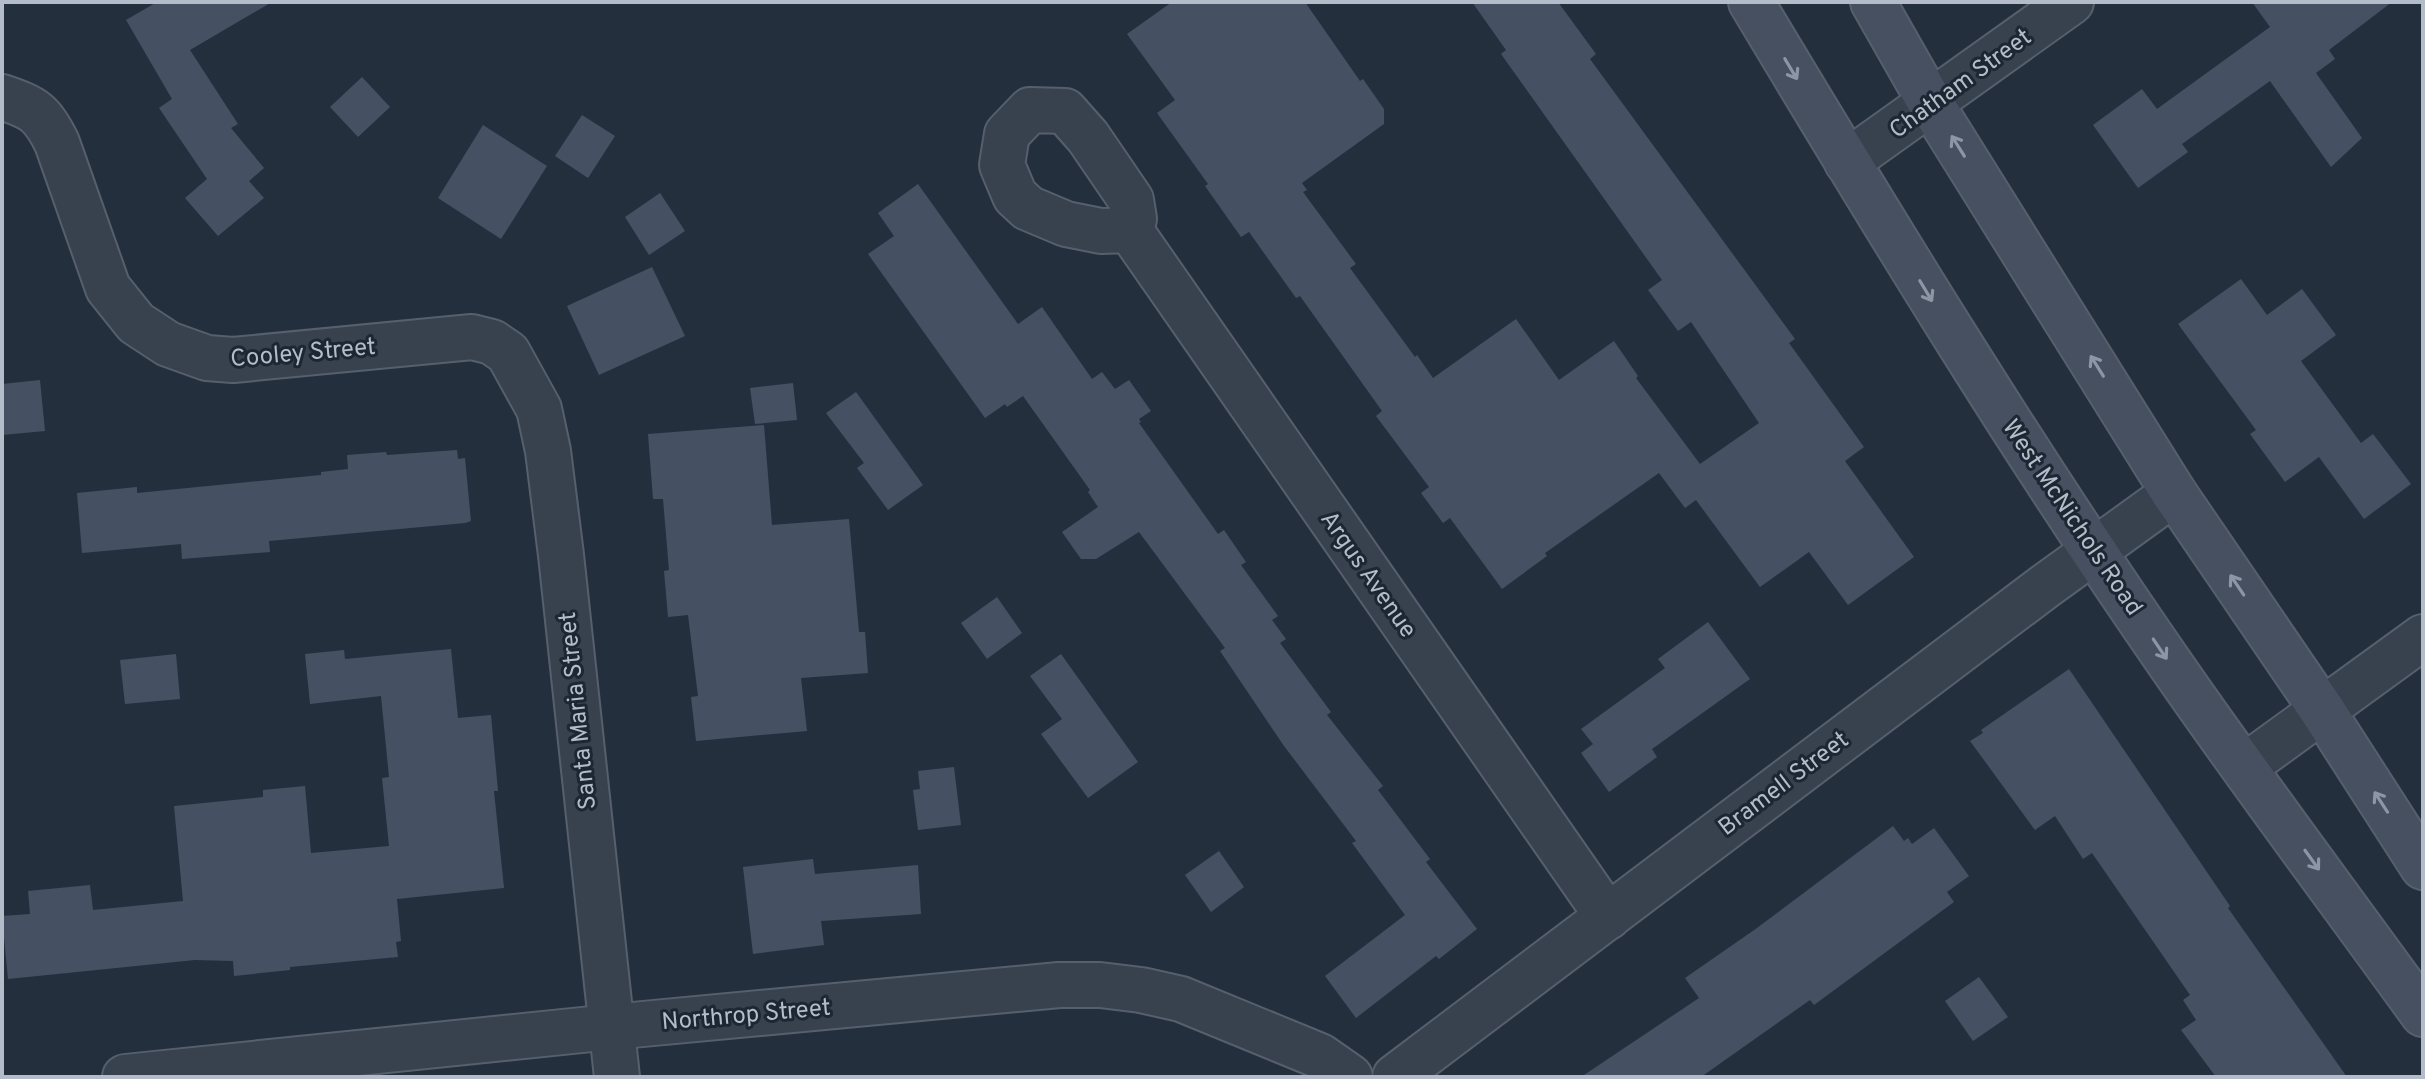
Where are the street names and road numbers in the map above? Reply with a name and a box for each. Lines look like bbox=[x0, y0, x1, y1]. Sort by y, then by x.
street label: Chatham Street bbox=[1884, 23, 2038, 146]
street label: Cooley Street bbox=[229, 333, 377, 375]
street label: West McNichols Road bbox=[1994, 414, 2148, 622]
street label: Argus Avenue bbox=[1313, 506, 1422, 644]
street label: Santa Maria Street bbox=[554, 610, 604, 811]
street label: Bramell Street bbox=[1713, 726, 1855, 843]
street label: Northrop Street bbox=[660, 994, 832, 1038]

